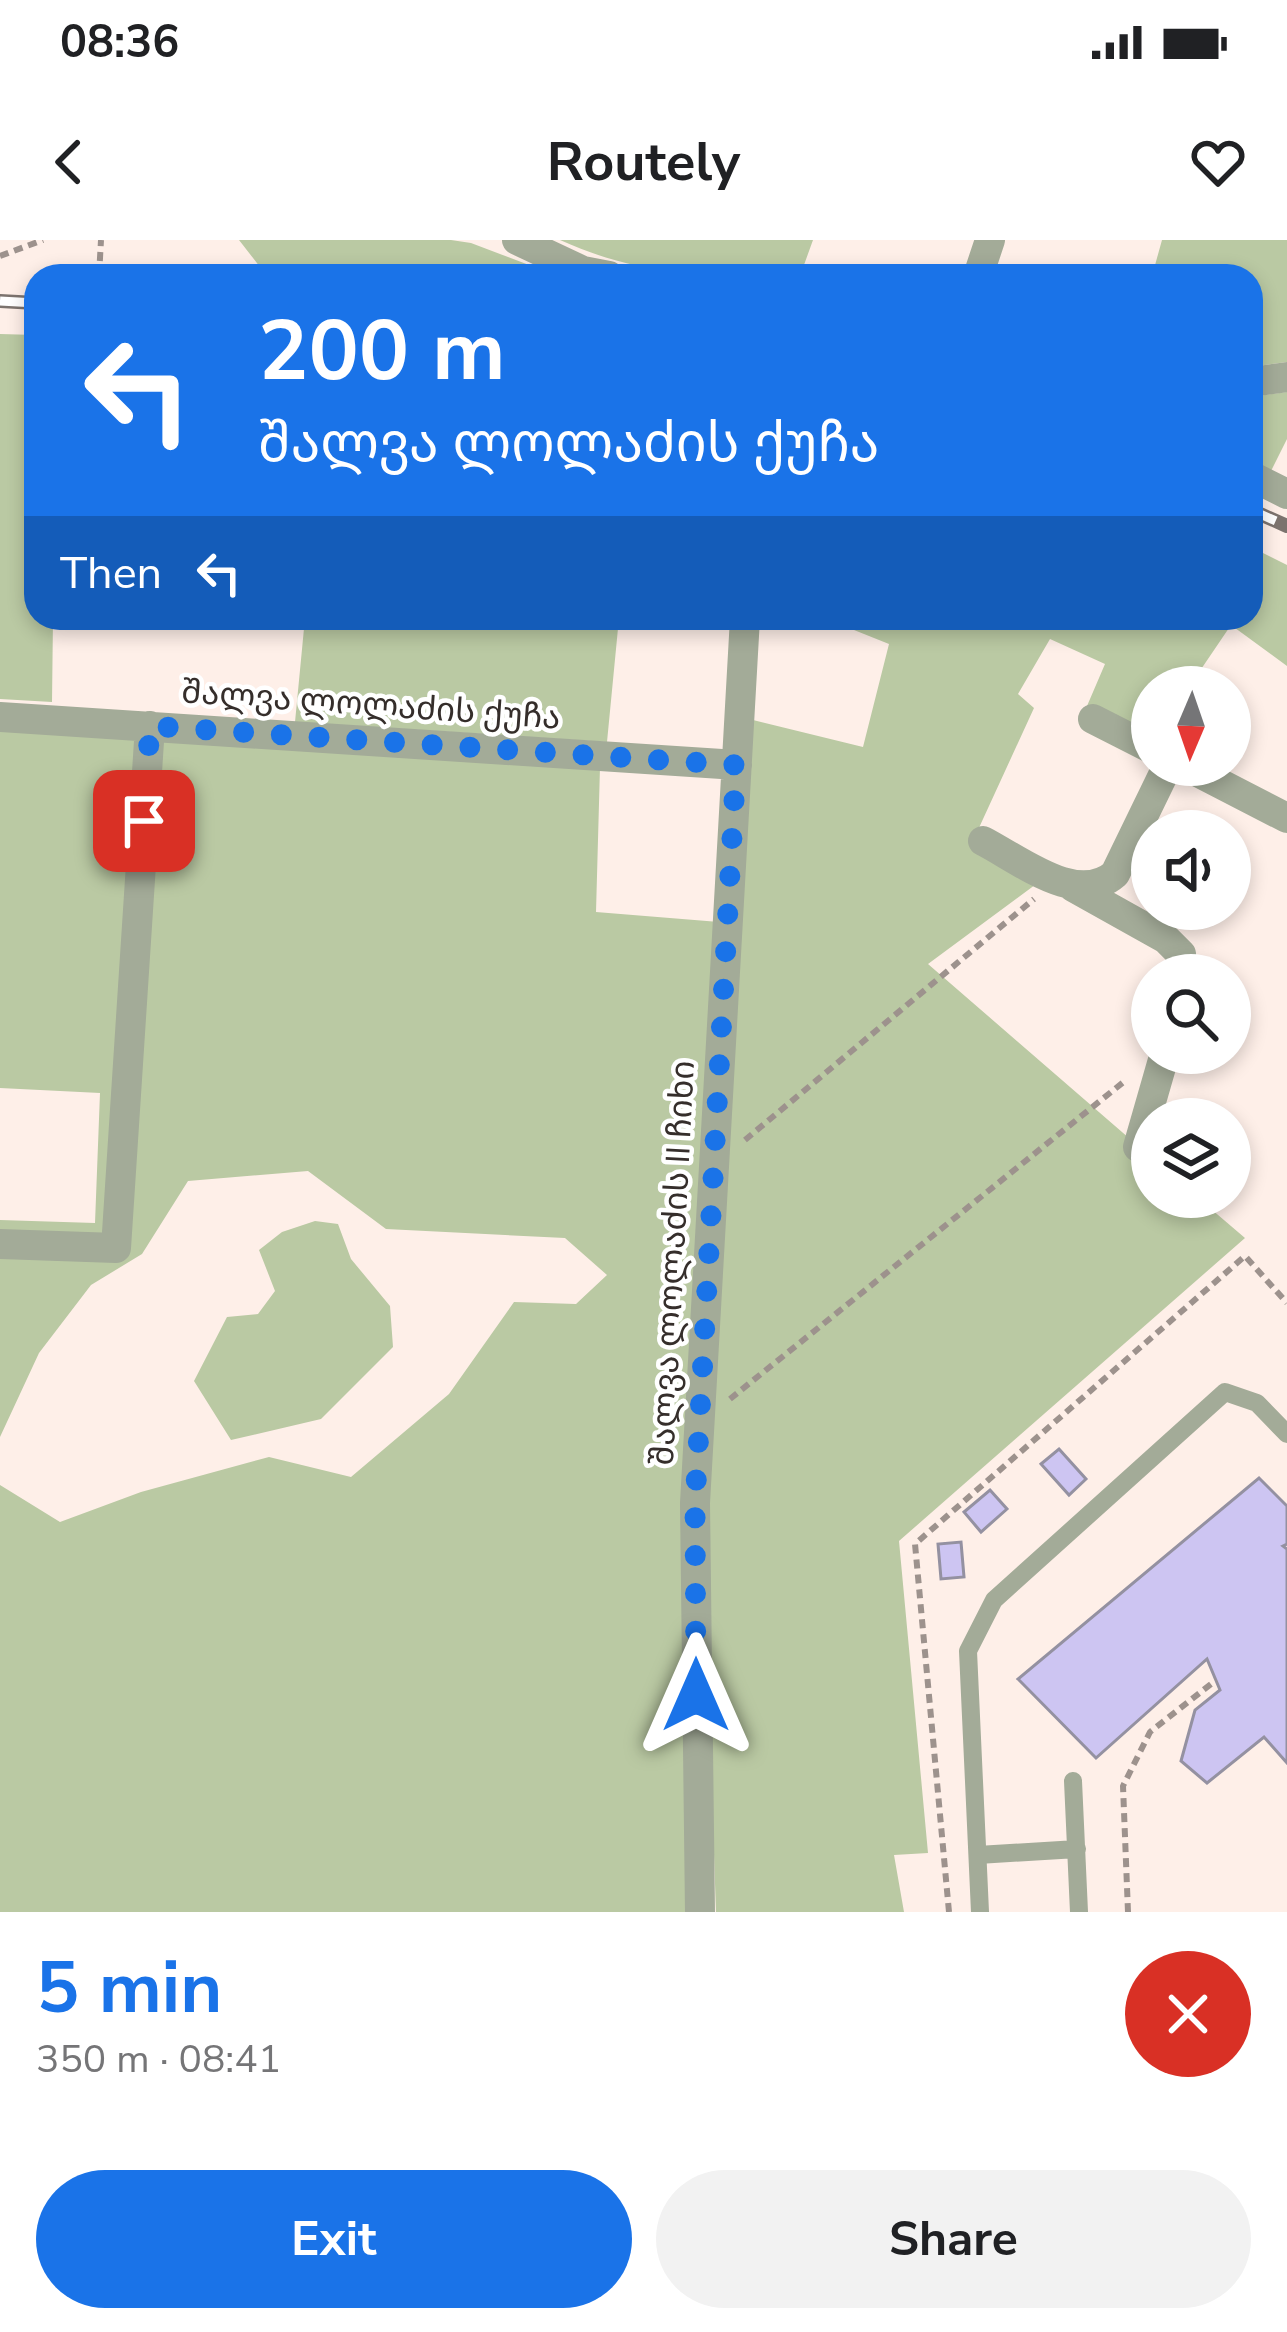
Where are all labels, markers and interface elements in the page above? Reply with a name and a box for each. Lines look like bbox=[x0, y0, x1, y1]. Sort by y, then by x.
text: 08:36 bbox=[60, 12, 179, 73]
text: Routely bbox=[547, 125, 740, 199]
icon: back bbox=[36, 129, 102, 195]
icon: heart bbox=[1185, 129, 1251, 195]
text: 200 m bbox=[258, 294, 506, 409]
icon: left bbox=[60, 312, 216, 468]
text: შალვა ლოლაძის ქუჩა bbox=[258, 406, 879, 480]
icon: left bbox=[186, 540, 252, 606]
text: Then bbox=[60, 543, 162, 604]
north arrow bbox=[1131, 666, 1251, 786]
map controls bbox=[1131, 666, 1251, 1218]
street label: შალვა ლოლაძის ქუჩა bbox=[180, 669, 562, 741]
pin bbox=[93, 770, 195, 872]
icon: arrive bbox=[111, 788, 177, 854]
button: sound bbox=[1131, 810, 1251, 930]
button: search bbox=[1131, 954, 1251, 1074]
street label: შალვა ლოლაძის II ჩიხი bbox=[640, 1059, 706, 1467]
button: layers bbox=[1131, 1098, 1251, 1218]
position arrow bbox=[633, 1632, 759, 1758]
text: 5 min bbox=[36, 1939, 222, 2037]
button: close bbox=[1125, 1951, 1251, 2077]
text: 350 m · 08:41 bbox=[36, 2033, 281, 2086]
button: Exit bbox=[36, 2170, 632, 2308]
button: Share bbox=[656, 2170, 1251, 2308]

